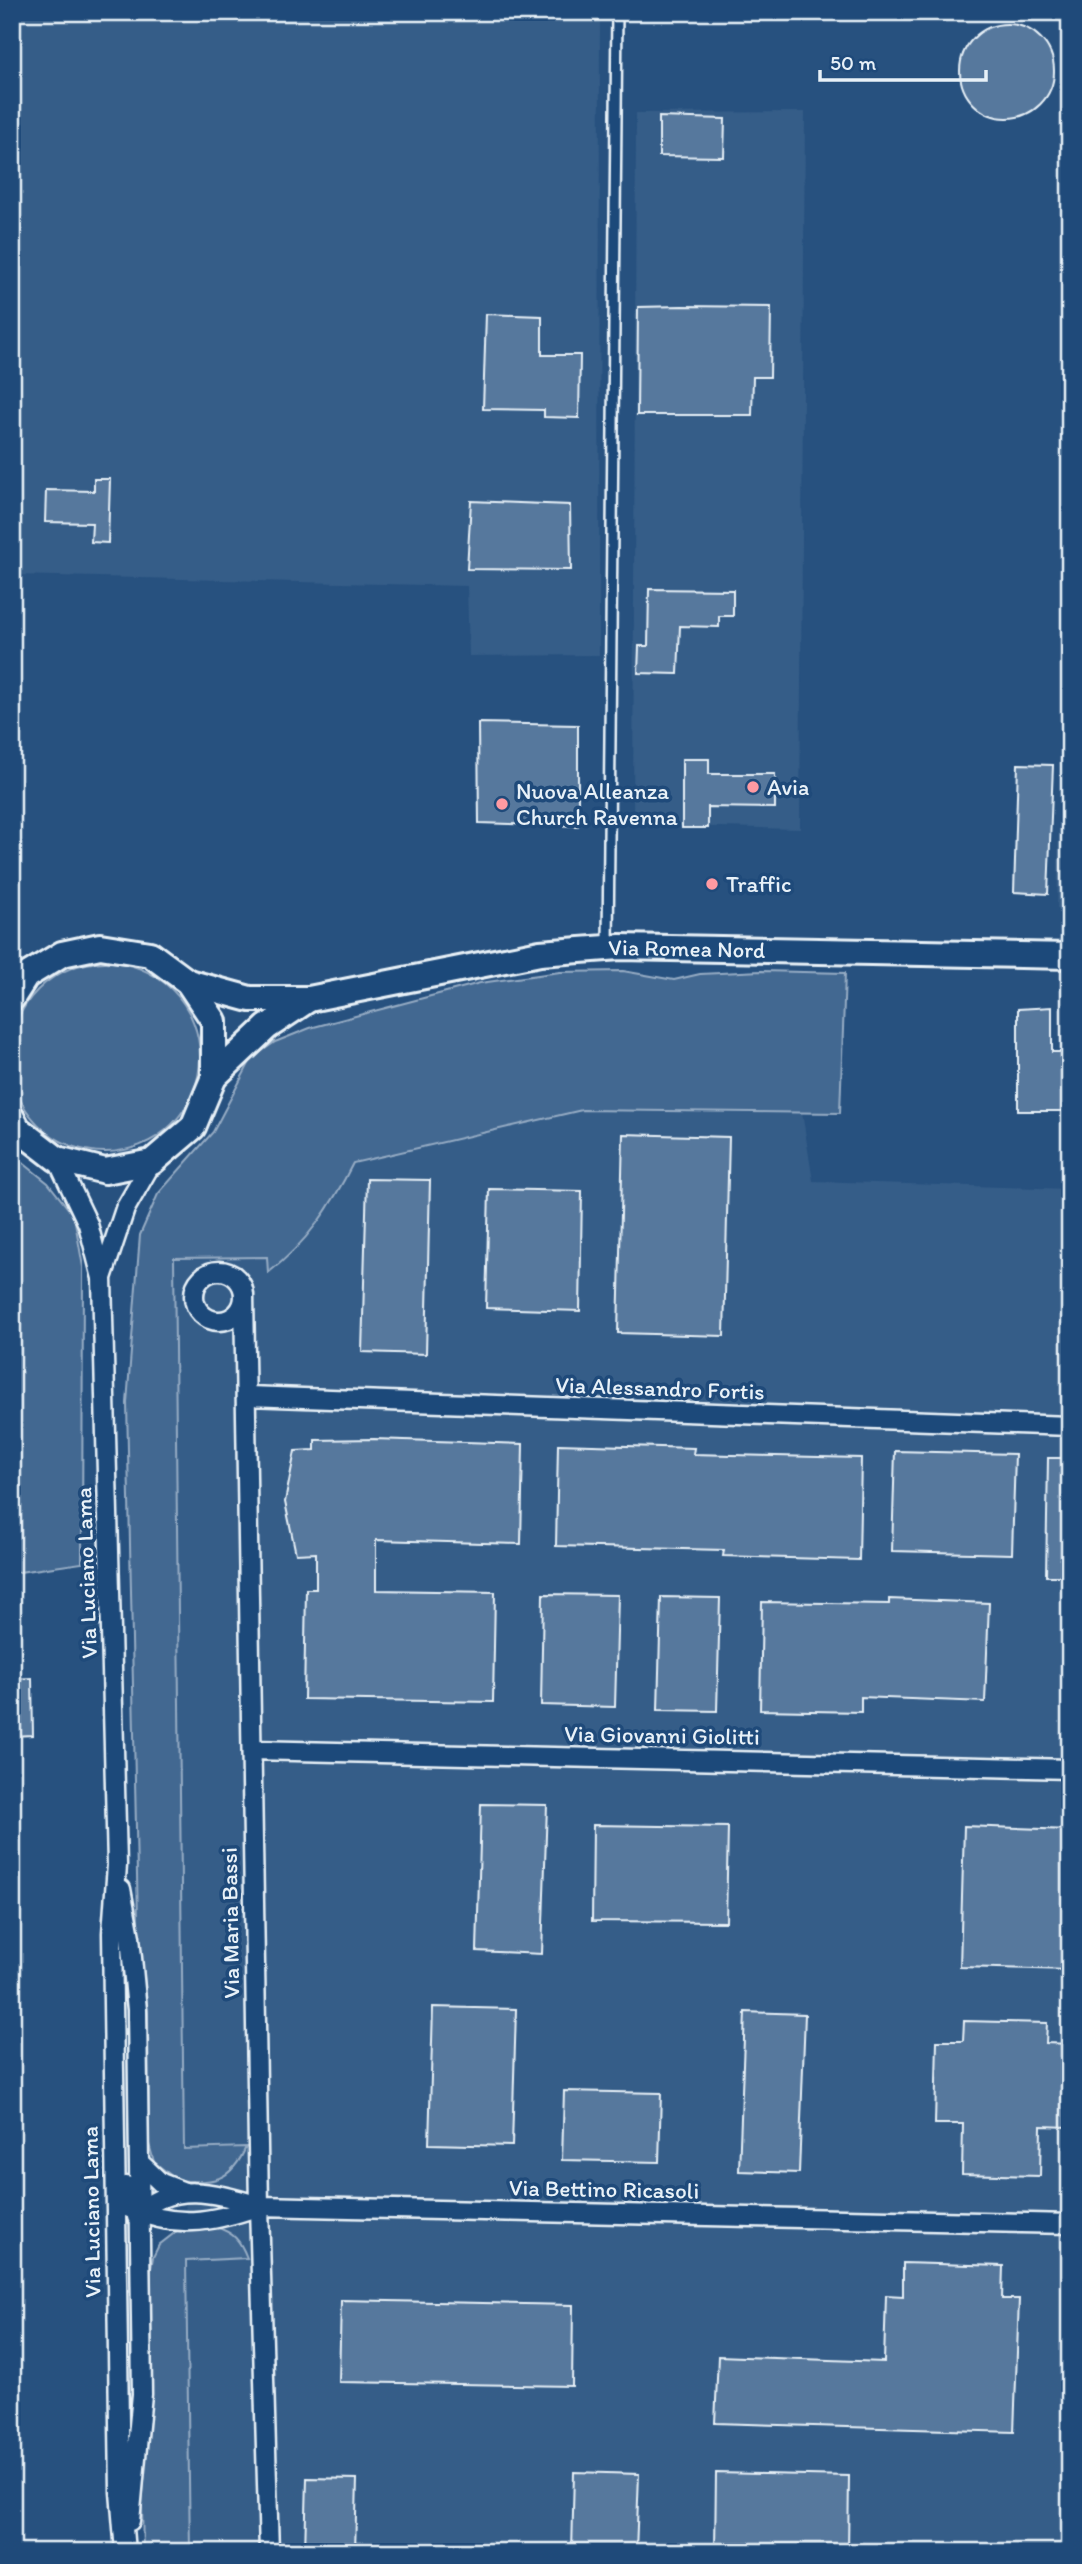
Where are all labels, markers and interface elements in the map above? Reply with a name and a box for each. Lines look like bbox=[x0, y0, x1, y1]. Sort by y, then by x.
scale bar bbox=[820, 38, 986, 82]
text: 50 m bbox=[830, 50, 877, 75]
place label: Avia bbox=[767, 773, 809, 801]
place label: Nuova Alleanza Church Ravenna bbox=[516, 777, 678, 831]
marker: Avia bbox=[745, 779, 761, 795]
marker: Nuova Alleanza Church Ravenna bbox=[494, 796, 510, 812]
place label: Traffic bbox=[726, 870, 791, 898]
marker: Traffic bbox=[704, 876, 720, 892]
street label: Via Romea Nord bbox=[607, 933, 766, 964]
street label: Via Alessandro Fortis bbox=[555, 1370, 765, 1406]
street label: Via Luciano Lama bbox=[69, 1487, 103, 1659]
street label: Via Giovanni Giolitti bbox=[564, 1719, 760, 1751]
street label: Via Maria Bassi bbox=[215, 1847, 245, 1999]
street label: Via Luciano Lama bbox=[76, 2126, 106, 2298]
street label: Via Bettino Ricasoli bbox=[509, 2173, 699, 2205]

